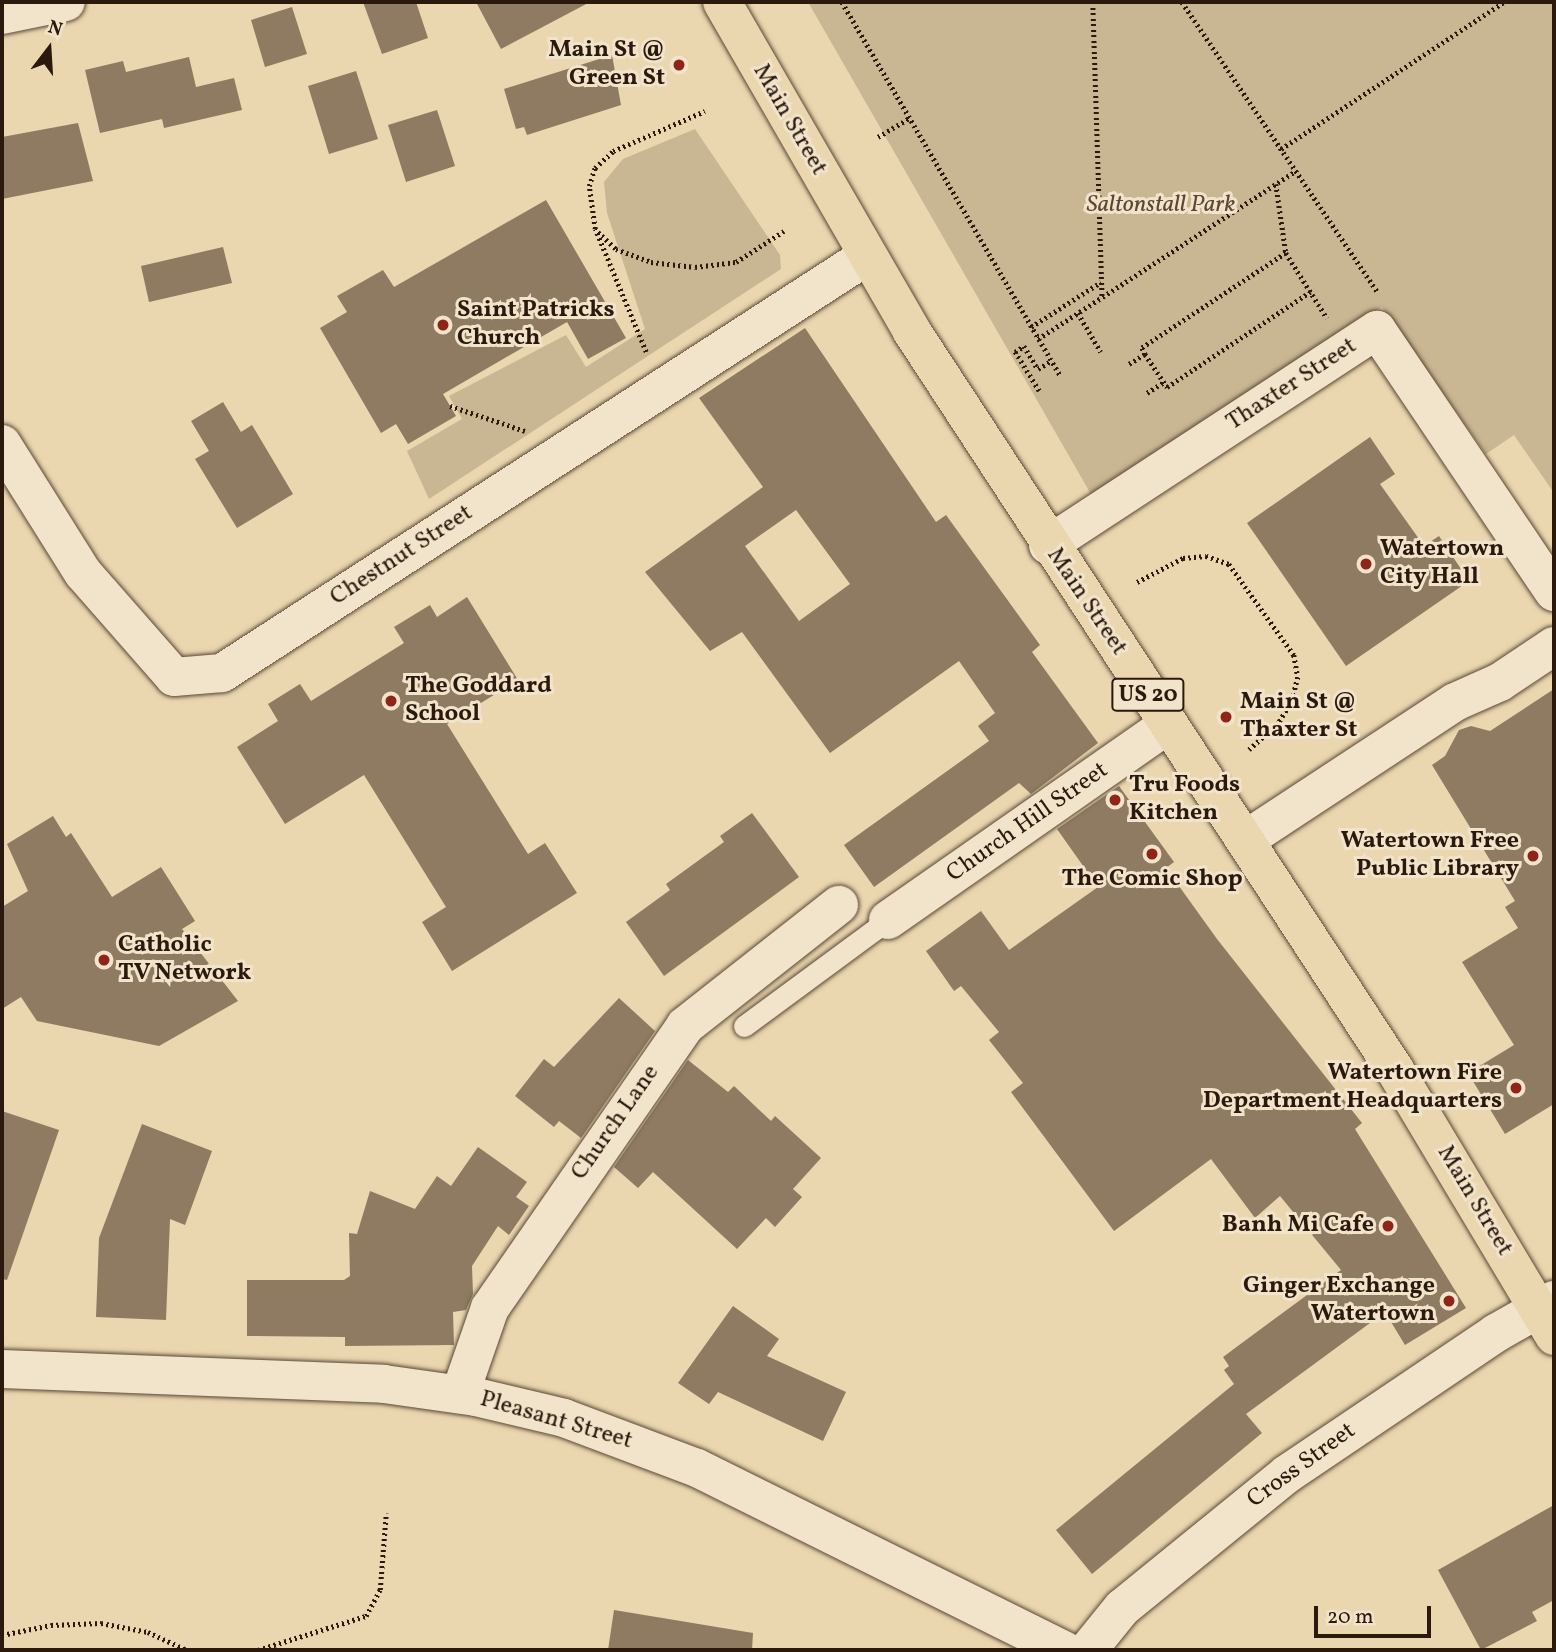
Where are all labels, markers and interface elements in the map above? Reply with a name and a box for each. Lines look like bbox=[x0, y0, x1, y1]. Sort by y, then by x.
north arrow bbox=[14, 14, 84, 84]
text: N bbox=[45, 14, 66, 43]
place label: Main St @ Green St bbox=[548, 37, 665, 93]
marker: Main St @ Green St bbox=[671, 57, 687, 73]
street label: Main Street bbox=[746, 59, 832, 181]
park label: Saltonstall Park bbox=[1087, 192, 1235, 220]
place label: Saint Patricks Church bbox=[457, 297, 615, 353]
marker: Saint Patricks Church bbox=[435, 317, 451, 333]
street label: Thaxter Street bbox=[1222, 332, 1362, 438]
street label: Chestnut Street bbox=[325, 499, 479, 613]
place label: Watertown City Hall bbox=[1380, 536, 1504, 592]
street label: Main Street bbox=[1040, 543, 1132, 661]
marker: Watertown City Hall bbox=[1358, 556, 1374, 572]
place label: The Goddard School bbox=[405, 673, 552, 729]
road number: US 20 bbox=[1111, 676, 1185, 715]
place label: Main St @ Thaxter St bbox=[1240, 689, 1357, 745]
marker: The Goddard School bbox=[383, 693, 399, 709]
marker: Main St @ Thaxter St bbox=[1218, 709, 1234, 725]
street label: Church Hill Street bbox=[942, 757, 1114, 889]
place label: Tru Foods Kitchen bbox=[1129, 772, 1240, 828]
marker: Tru Foods Kitchen bbox=[1107, 792, 1123, 808]
place label: Watertown Free Public Library bbox=[1341, 828, 1519, 884]
marker: The Comic Shop bbox=[1144, 846, 1160, 862]
marker: Watertown Free Public Library bbox=[1525, 848, 1541, 864]
place label: The Comic Shop bbox=[1061, 866, 1243, 894]
place label: Catholic TV Network bbox=[118, 932, 252, 988]
marker: Catholic TV Network bbox=[96, 952, 112, 968]
street label: Church Lane bbox=[566, 1060, 666, 1186]
place label: Watertown Fire Department Headquarters bbox=[1203, 1060, 1502, 1116]
marker: Watertown Fire Department Headquarters bbox=[1508, 1080, 1524, 1096]
street label: Main Street bbox=[1430, 1141, 1518, 1261]
place label: Banh Mi Cafe bbox=[1222, 1212, 1374, 1240]
marker: Banh Mi Cafe bbox=[1380, 1218, 1396, 1234]
place label: Ginger Exchange Watertown bbox=[1243, 1273, 1435, 1329]
marker: Ginger Exchange Watertown bbox=[1441, 1293, 1457, 1309]
street label: Pleasant Street bbox=[477, 1386, 635, 1456]
street label: Cross Street bbox=[1242, 1417, 1362, 1515]
scale bar bbox=[1318, 1592, 1435, 1636]
text: 20 m bbox=[1327, 1603, 1373, 1632]

